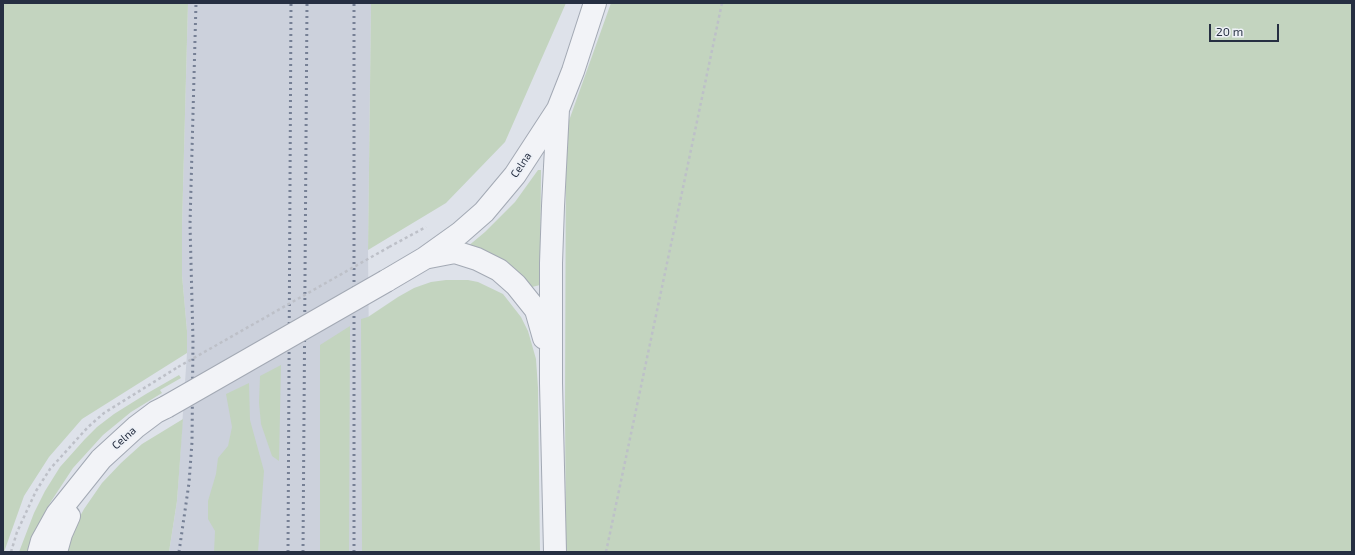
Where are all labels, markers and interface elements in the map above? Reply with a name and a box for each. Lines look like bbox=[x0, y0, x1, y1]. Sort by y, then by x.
scale bar bbox=[1211, 16, 1281, 42]
text: 20 m bbox=[1216, 24, 1243, 38]
street label: Celna bbox=[508, 150, 534, 180]
street label: Celna bbox=[109, 424, 139, 452]

